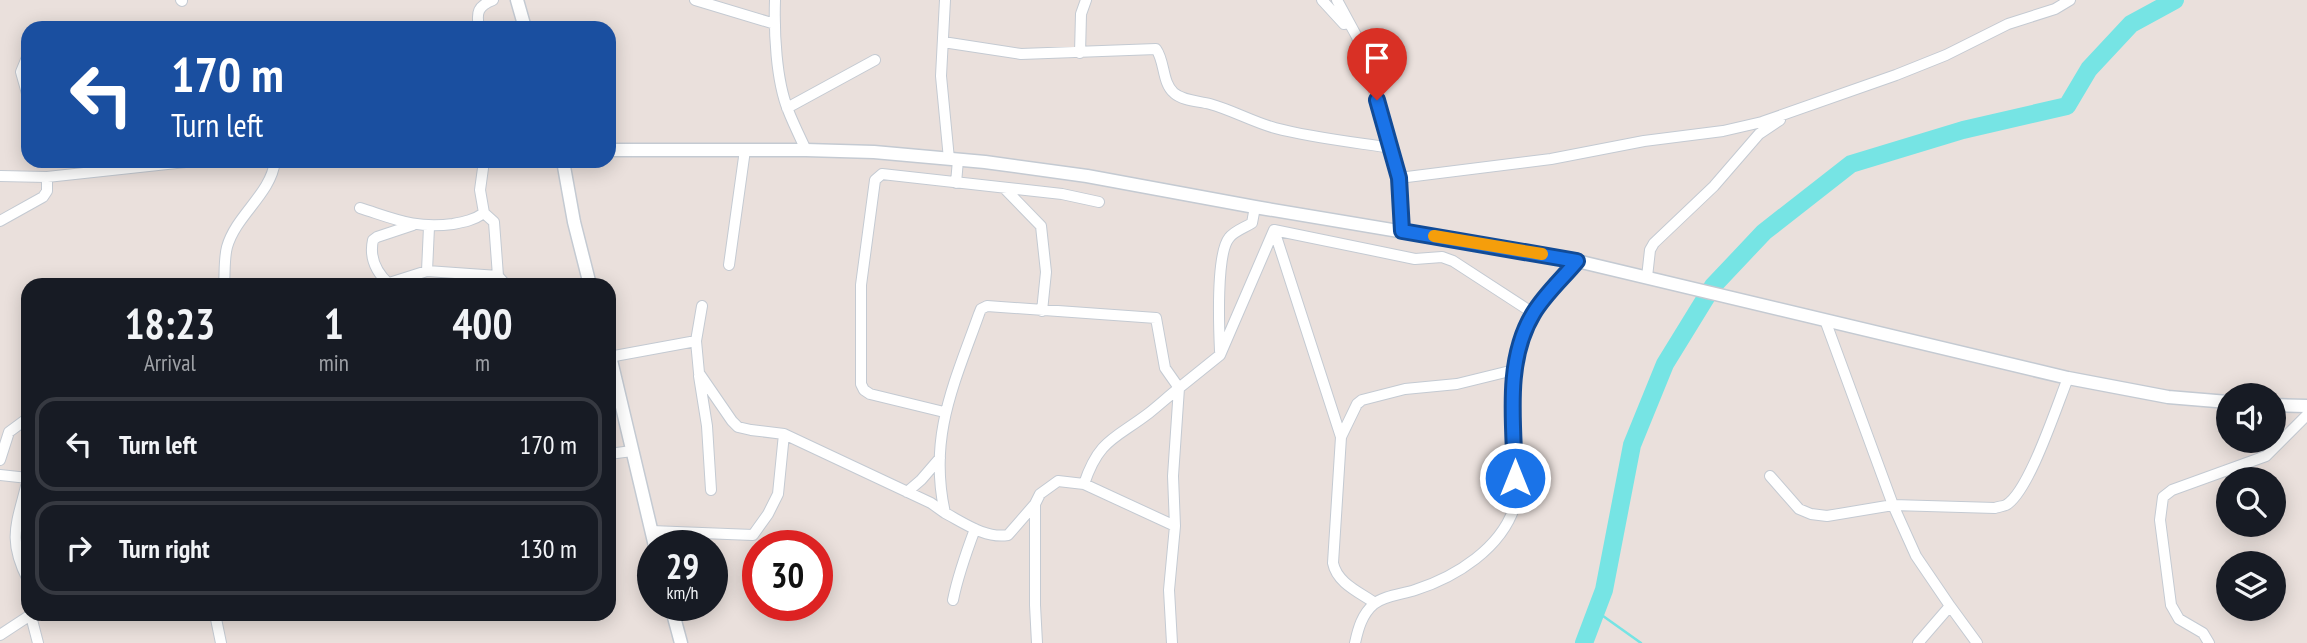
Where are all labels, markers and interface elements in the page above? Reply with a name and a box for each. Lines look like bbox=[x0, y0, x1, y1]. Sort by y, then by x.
pin bbox=[1347, 28, 1407, 100]
icon: arrive bbox=[1358, 39, 1396, 77]
text: 170 m bbox=[171, 42, 284, 106]
icon: left bbox=[56, 49, 147, 140]
text: Turn left bbox=[171, 104, 263, 146]
text: 18:23 bbox=[124, 296, 215, 351]
text: 1 bbox=[324, 296, 344, 351]
text: 400 bbox=[452, 296, 513, 351]
text: Arrival bbox=[144, 348, 196, 377]
text: min bbox=[319, 348, 349, 377]
text: m bbox=[475, 348, 490, 377]
map controls bbox=[2216, 383, 2286, 621]
button: sound bbox=[2216, 383, 2286, 453]
icon: left bbox=[60, 425, 98, 463]
text: Turn left bbox=[119, 428, 197, 461]
text: 170 m bbox=[519, 428, 577, 461]
position arrow bbox=[1478, 441, 1552, 515]
button: search bbox=[2216, 467, 2286, 537]
icon: right bbox=[60, 529, 98, 567]
speed limit sign: 30 bbox=[742, 530, 833, 621]
text: Turn right bbox=[119, 532, 210, 565]
text: 130 m bbox=[519, 532, 577, 565]
text: 29 bbox=[666, 543, 699, 589]
button: layers bbox=[2216, 551, 2286, 621]
text: km/h bbox=[667, 581, 698, 604]

